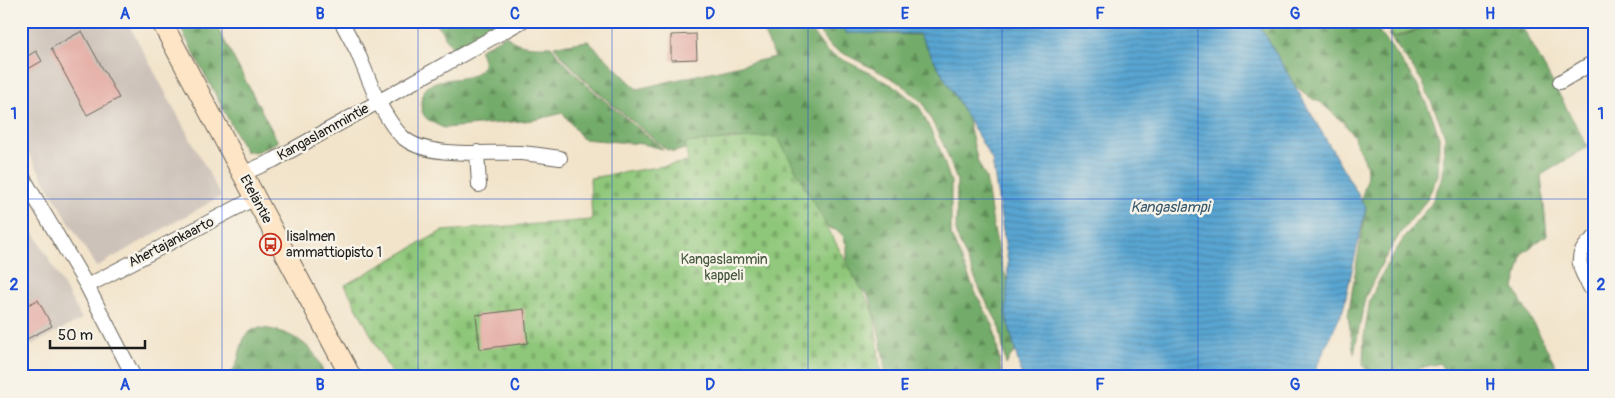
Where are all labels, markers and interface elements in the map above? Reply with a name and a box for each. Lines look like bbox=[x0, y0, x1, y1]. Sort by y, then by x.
text: A bbox=[120, 4, 131, 24]
text: B bbox=[315, 4, 325, 24]
text: C bbox=[510, 4, 520, 24]
text: D bbox=[705, 4, 715, 24]
text: E bbox=[901, 4, 910, 24]
text: F bbox=[1095, 4, 1105, 24]
text: G bbox=[1290, 4, 1301, 24]
text: H bbox=[1485, 4, 1495, 24]
street label: Kangaslammintie bbox=[274, 100, 372, 164]
text: 1 bbox=[11, 104, 17, 124]
text: 1 bbox=[1598, 104, 1604, 124]
street label: Eteläntie bbox=[236, 172, 276, 226]
water label: Kangaslampi bbox=[1131, 198, 1212, 217]
street label: Ahertajankaarto bbox=[125, 213, 217, 271]
place label: Iisalmen ammattiopisto 1 bbox=[286, 228, 382, 261]
bus stop icon: Iisalmen ammattiopisto 1 bbox=[258, 232, 282, 256]
park label: Kangaslammin kappeli bbox=[680, 251, 768, 284]
text: 2 bbox=[10, 275, 19, 295]
text: 2 bbox=[1597, 275, 1606, 295]
scale bar bbox=[50, 318, 145, 350]
text: 50 m bbox=[58, 326, 93, 345]
text: A bbox=[120, 375, 131, 395]
text: B bbox=[315, 375, 325, 395]
text: C bbox=[510, 375, 520, 395]
text: D bbox=[705, 375, 715, 395]
text: E bbox=[901, 375, 910, 395]
text: F bbox=[1095, 375, 1105, 395]
text: G bbox=[1290, 375, 1301, 395]
text: H bbox=[1485, 375, 1495, 395]

